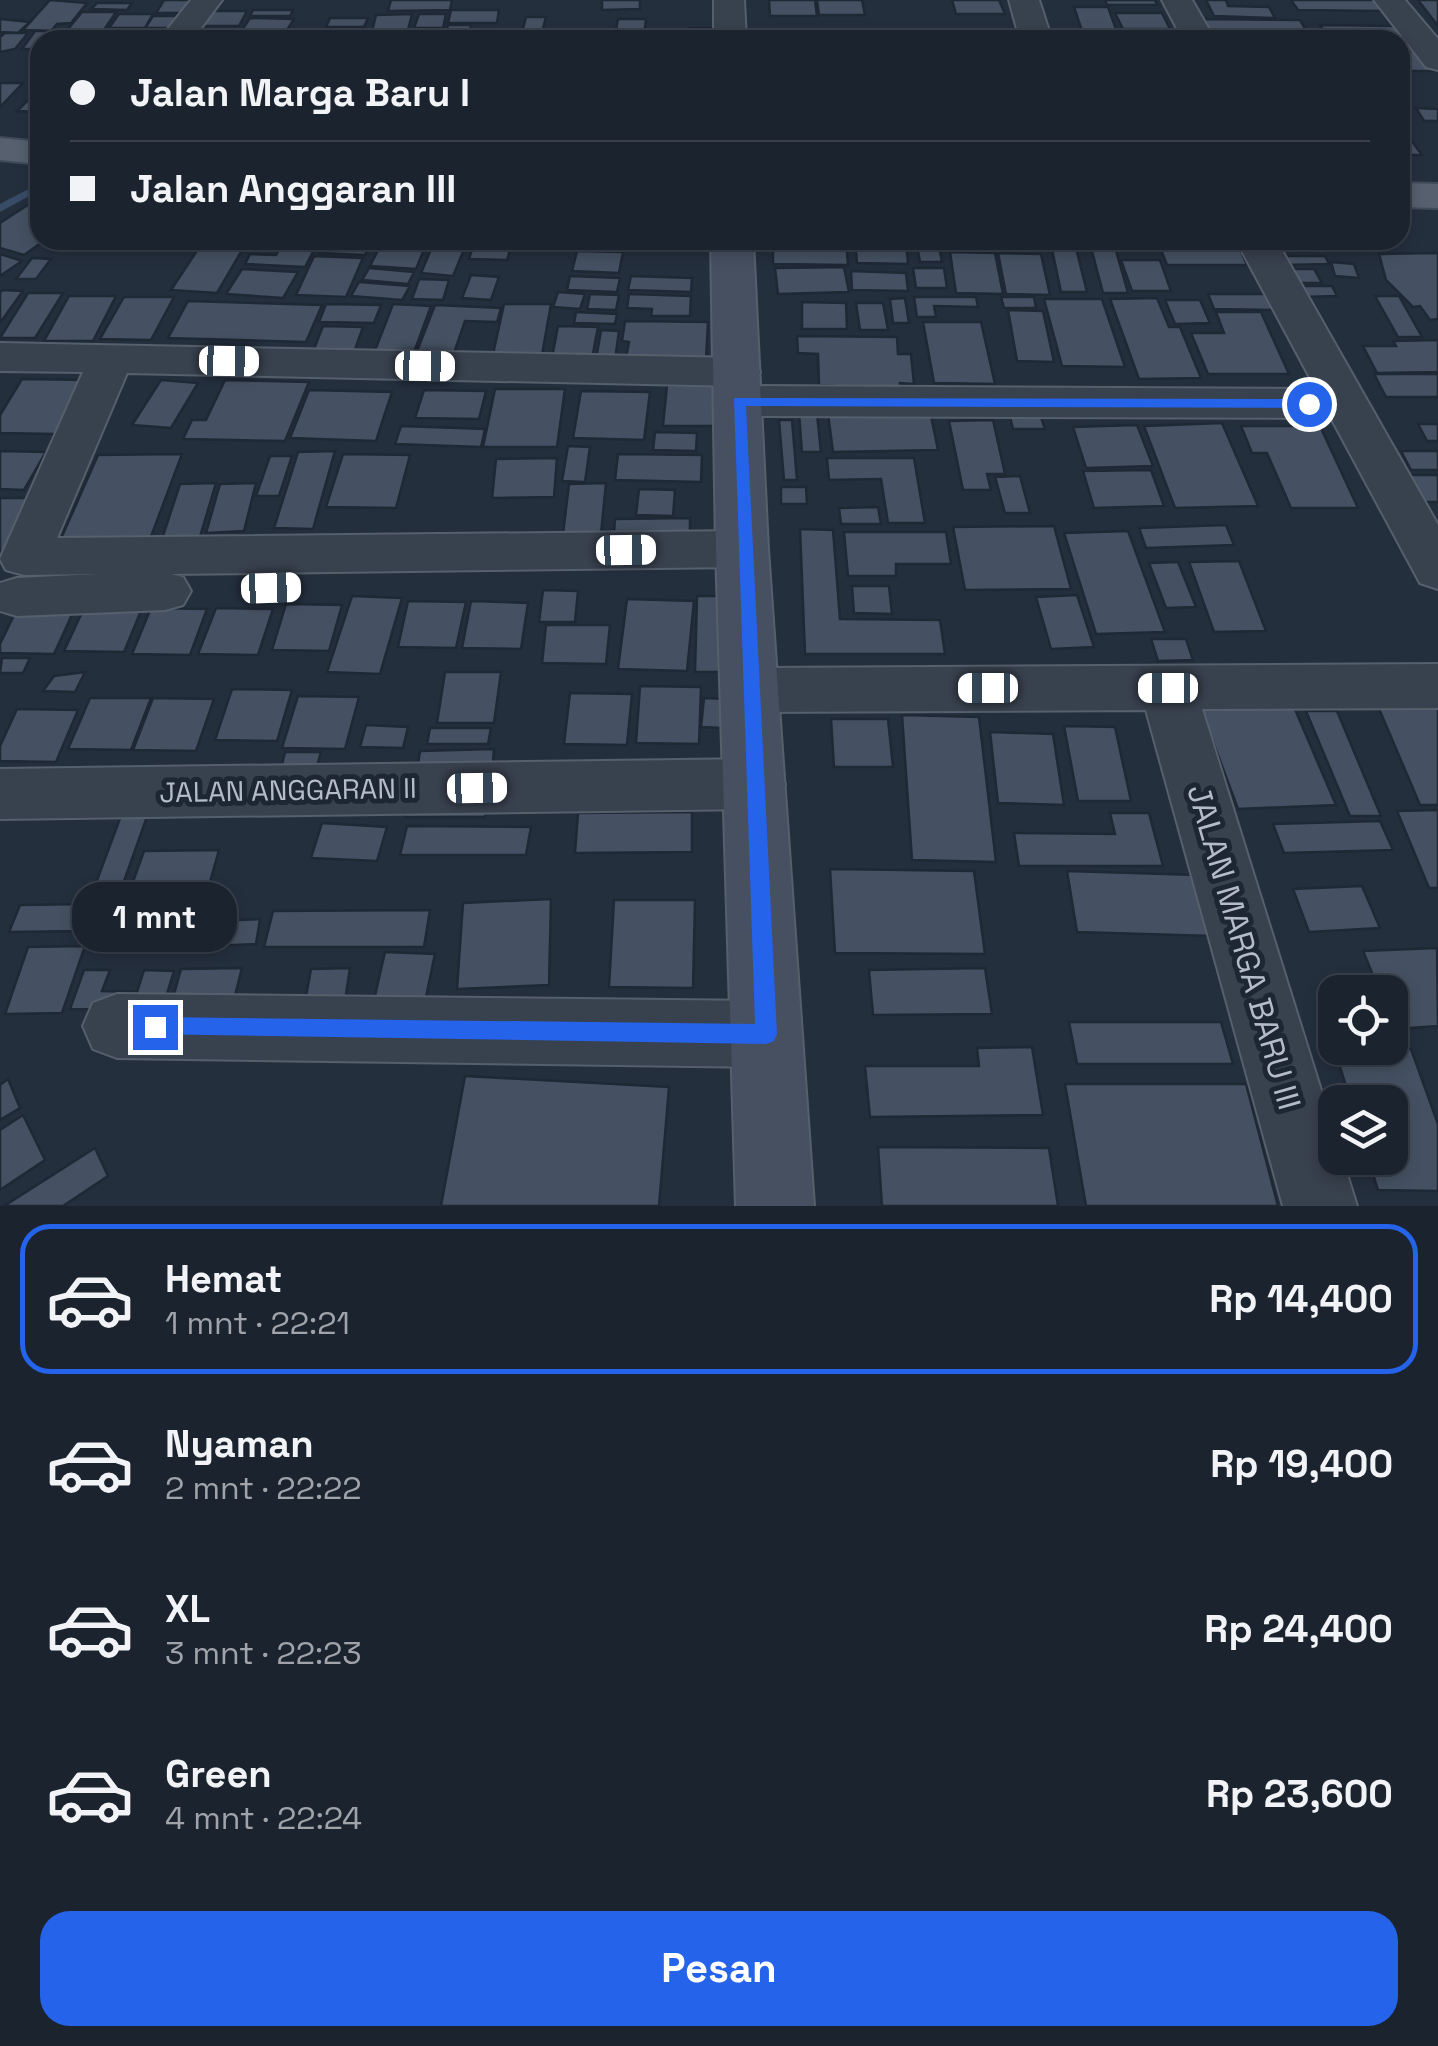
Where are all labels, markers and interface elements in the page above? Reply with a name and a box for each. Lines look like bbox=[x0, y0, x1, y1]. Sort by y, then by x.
text: Jalan Marga Baru I bbox=[130, 69, 470, 117]
text: Jalan Anggaran III bbox=[130, 165, 456, 213]
car bbox=[199, 345, 259, 377]
car bbox=[395, 350, 455, 382]
route start bbox=[1287, 382, 1332, 427]
car bbox=[596, 534, 656, 566]
car bbox=[240, 572, 302, 604]
car bbox=[958, 673, 1018, 703]
car bbox=[1138, 673, 1198, 703]
street label: JALAN ANGGARAN II bbox=[159, 770, 417, 810]
car bbox=[447, 772, 507, 804]
street label: JALAN MARGA BARU III bbox=[1178, 780, 1310, 1114]
callout: 1 mnt bbox=[72, 882, 238, 952]
text: 1 mnt bbox=[113, 897, 196, 937]
map controls bbox=[1318, 975, 1408, 1175]
button: locate bbox=[1318, 975, 1408, 1065]
route end bbox=[133, 1005, 178, 1050]
button: layers bbox=[1318, 1085, 1408, 1175]
icon: car bbox=[45, 1254, 135, 1344]
text: Hemat bbox=[165, 1255, 282, 1303]
text: Rp 14,400 bbox=[1209, 1275, 1393, 1323]
text: 1 mnt · 22:21 bbox=[165, 1303, 350, 1343]
icon: car bbox=[45, 1419, 135, 1509]
text: Nyaman bbox=[165, 1420, 314, 1468]
text: Rp 19,400 bbox=[1210, 1440, 1393, 1488]
text: 2 mnt · 22:22 bbox=[165, 1468, 362, 1508]
icon: car bbox=[45, 1584, 135, 1674]
text: XL bbox=[165, 1585, 210, 1633]
text: Rp 24,400 bbox=[1204, 1605, 1393, 1653]
text: 3 mnt · 22:23 bbox=[165, 1633, 362, 1673]
icon: car bbox=[45, 1749, 135, 1839]
text: Green bbox=[165, 1750, 272, 1798]
text: Rp 23,600 bbox=[1206, 1770, 1393, 1818]
text: 4 mnt · 22:24 bbox=[165, 1798, 362, 1838]
button: Pesan bbox=[40, 1911, 1398, 2026]

